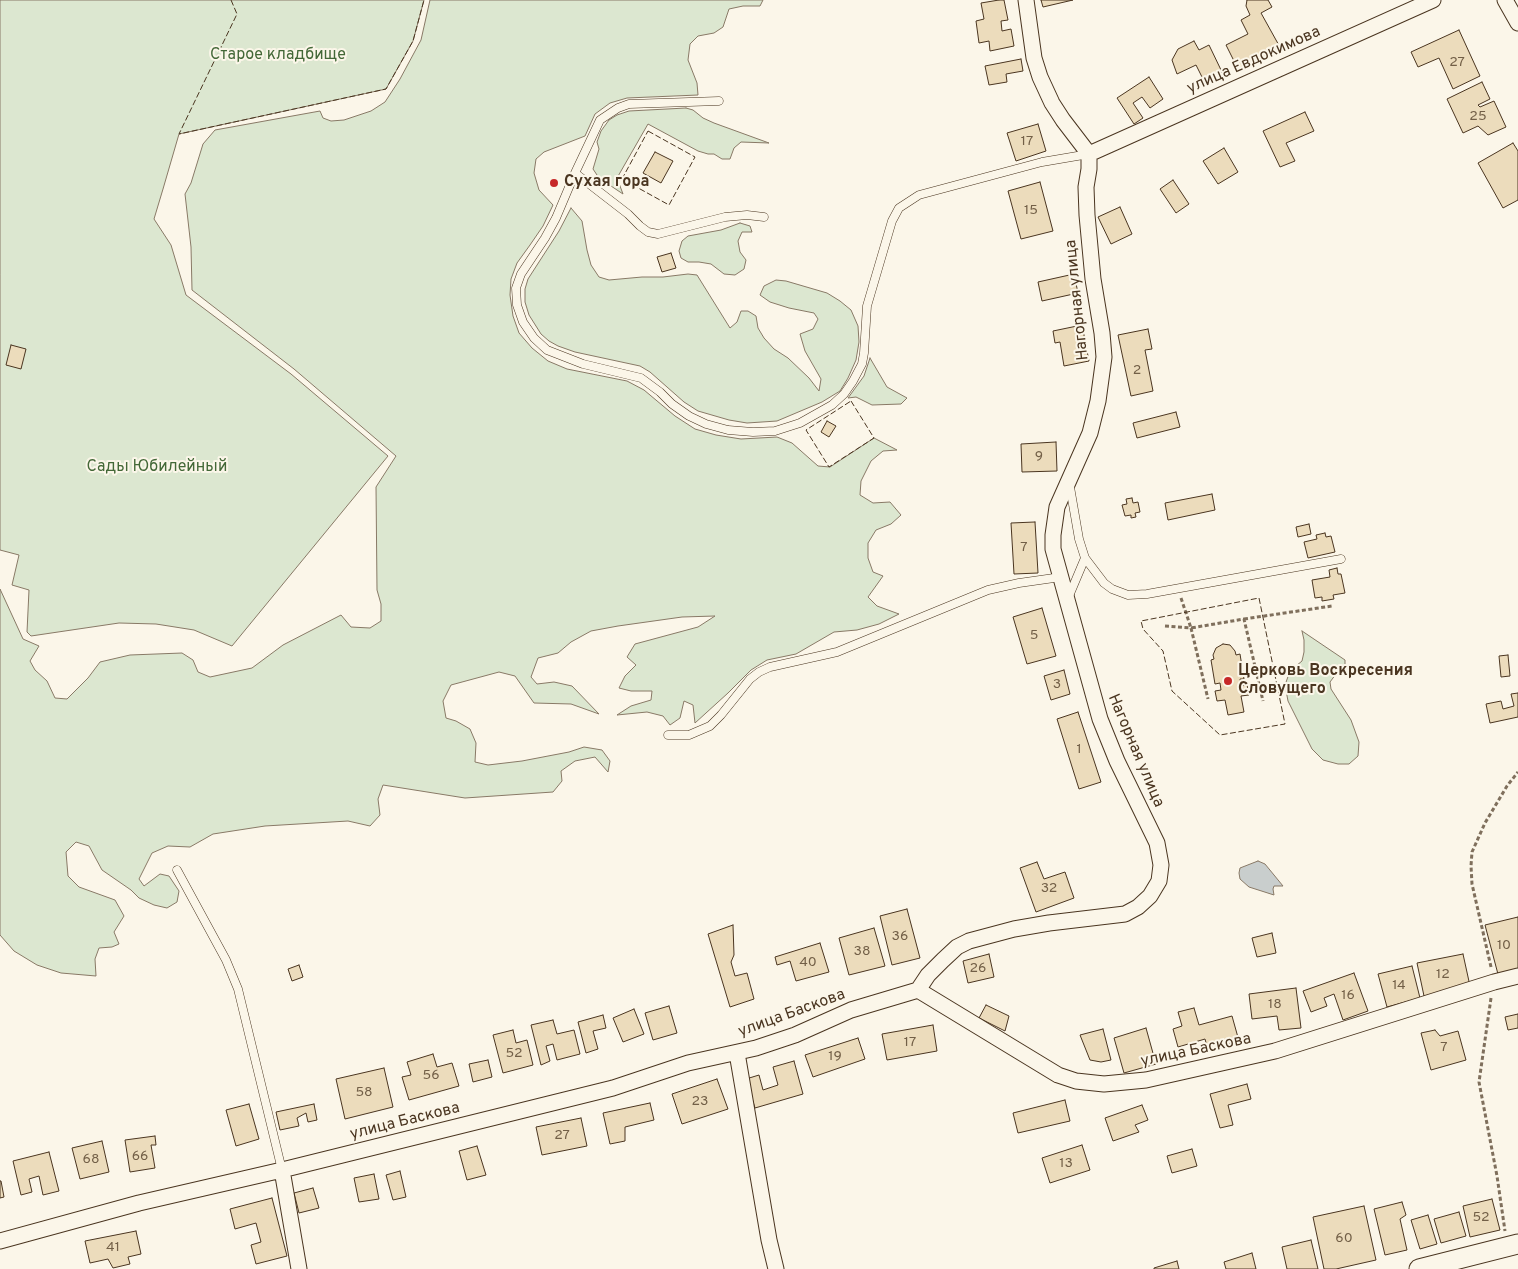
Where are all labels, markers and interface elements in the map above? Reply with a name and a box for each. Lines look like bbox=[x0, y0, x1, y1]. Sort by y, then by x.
street label: улица Евдокимова bbox=[1184, 23, 1324, 99]
park label: Старое кладбище bbox=[210, 46, 346, 66]
house number: 27 bbox=[1449, 55, 1465, 71]
house number: 25 bbox=[1469, 109, 1487, 125]
house number: 17 bbox=[1021, 134, 1033, 150]
place label: Сухая гора bbox=[564, 173, 649, 193]
marker: Сухая гора bbox=[548, 177, 560, 189]
house number: 15 bbox=[1024, 203, 1038, 219]
street label: Нагорная улица bbox=[1062, 239, 1094, 361]
house number: 2 bbox=[1133, 363, 1141, 379]
house number: 9 bbox=[1035, 449, 1043, 465]
park label: Сады Юбилейный bbox=[87, 458, 227, 478]
house number: 7 bbox=[1020, 540, 1028, 556]
house number: 5 bbox=[1030, 628, 1038, 644]
place label: Церковь Воскресения Словущего bbox=[1238, 662, 1413, 700]
marker: Церковь Воскресения Словущего bbox=[1222, 675, 1234, 687]
house number: 3 bbox=[1053, 677, 1061, 693]
street label: Нагорная улица bbox=[1103, 692, 1167, 810]
house number: 1 bbox=[1076, 742, 1082, 758]
house number: 32 bbox=[1041, 881, 1057, 897]
house number: 36 bbox=[892, 929, 908, 945]
house number: 10 bbox=[1497, 938, 1511, 954]
house number: 38 bbox=[854, 944, 870, 960]
house number: 40 bbox=[799, 955, 817, 971]
house number: 26 bbox=[970, 961, 986, 977]
house number: 12 bbox=[1436, 967, 1450, 983]
house number: 14 bbox=[1392, 978, 1406, 994]
street label: улица Баскова bbox=[736, 986, 848, 1042]
house number: 16 bbox=[1341, 988, 1355, 1004]
house number: 18 bbox=[1268, 997, 1282, 1013]
street label: улица Баскова bbox=[1139, 1030, 1253, 1072]
house number: 17 bbox=[904, 1035, 916, 1051]
house number: 7 bbox=[1440, 1040, 1448, 1056]
house number: 52 bbox=[505, 1046, 523, 1062]
house number: 19 bbox=[828, 1049, 842, 1065]
house number: 56 bbox=[422, 1068, 440, 1084]
house number: 58 bbox=[355, 1085, 373, 1101]
house number: 23 bbox=[692, 1094, 708, 1110]
street label: улица Баскова bbox=[348, 1099, 462, 1145]
house number: 27 bbox=[554, 1128, 570, 1144]
house number: 66 bbox=[132, 1149, 148, 1165]
house number: 68 bbox=[83, 1152, 99, 1168]
house number: 13 bbox=[1059, 1156, 1073, 1172]
house number: 52 bbox=[1472, 1210, 1490, 1226]
house number: 60 bbox=[1335, 1231, 1353, 1247]
house number: 41 bbox=[106, 1240, 120, 1256]

